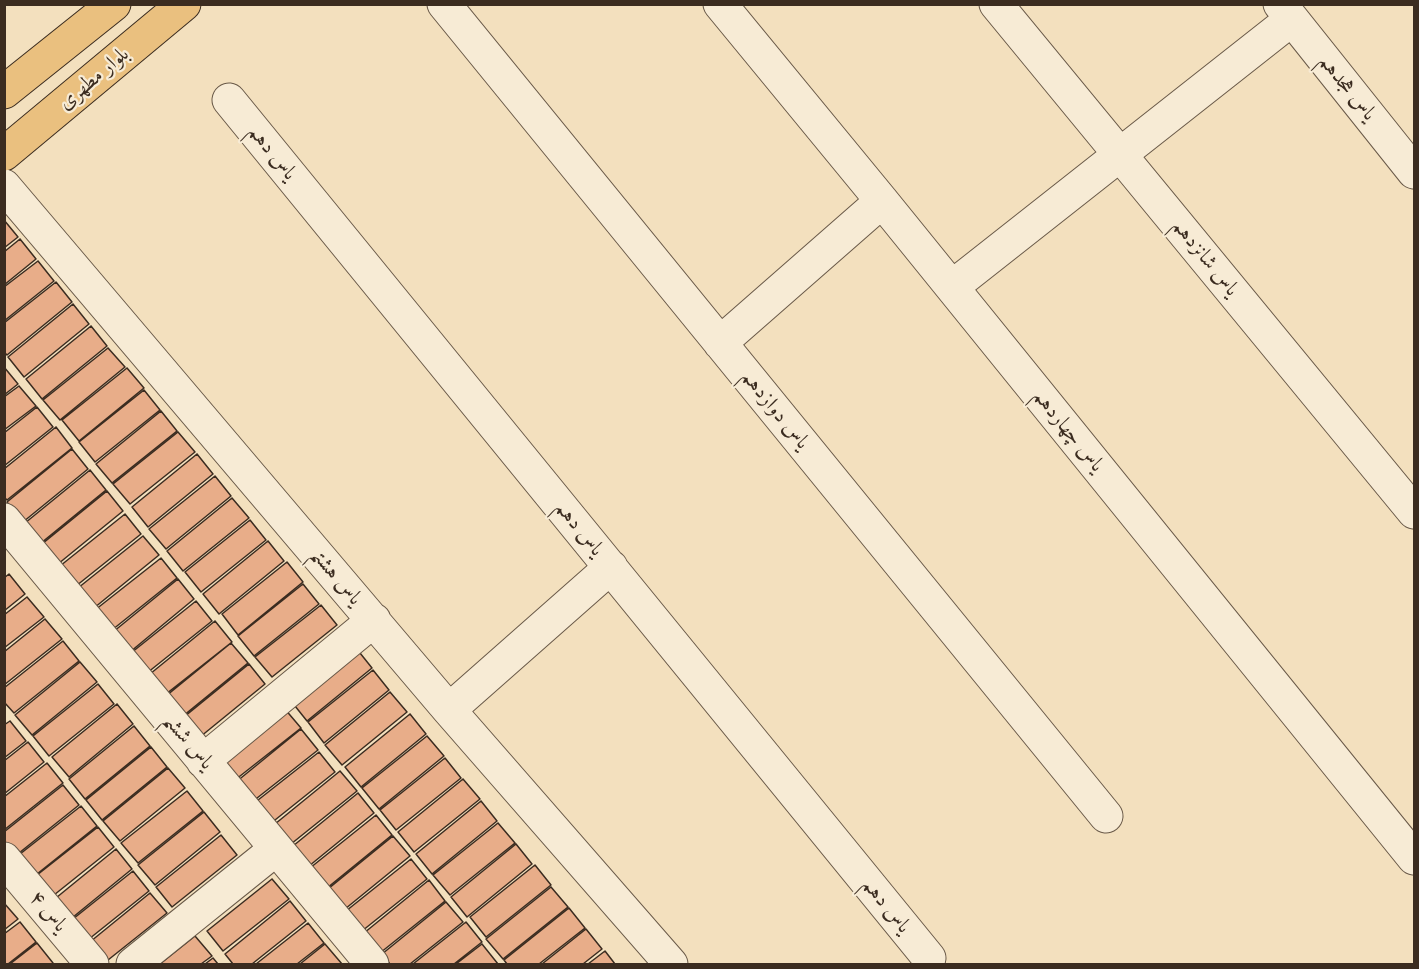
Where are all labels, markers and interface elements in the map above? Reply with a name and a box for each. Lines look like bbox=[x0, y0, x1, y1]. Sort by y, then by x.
street label: بلوار مطهری bbox=[53, 42, 135, 116]
street label: یاس هجدهم bbox=[1313, 50, 1381, 126]
street label: یاس دهم bbox=[242, 120, 302, 186]
street label: یاس شانزدهم bbox=[1166, 214, 1244, 302]
street label: یاس دوازدهم bbox=[735, 365, 815, 455]
street label: یاس چهاردهم bbox=[1027, 385, 1109, 477]
street label: یاس دهم bbox=[549, 496, 609, 562]
street label: یاس هشتم bbox=[305, 543, 367, 611]
street label: یاس ششم bbox=[157, 709, 219, 775]
street label: یاس دهم bbox=[856, 873, 916, 939]
street label: یاس ۴ bbox=[23, 886, 73, 938]

